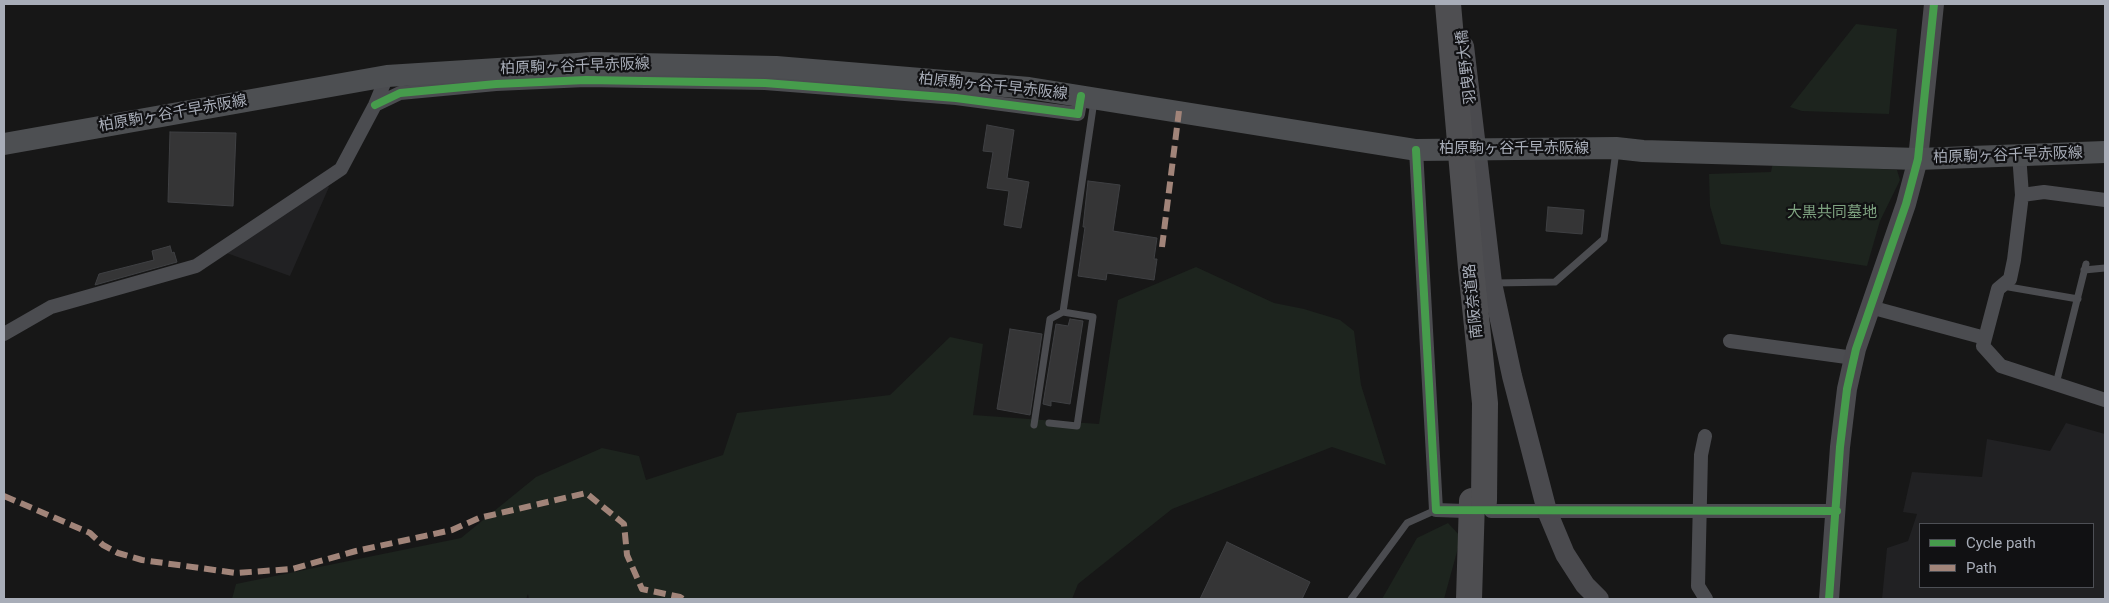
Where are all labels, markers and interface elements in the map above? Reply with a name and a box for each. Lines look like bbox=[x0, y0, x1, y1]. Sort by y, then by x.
street label: 羽曳野大橋 bbox=[1453, 29, 1481, 105]
street label: 柏原駒ヶ谷千早赤阪線 bbox=[500, 55, 650, 79]
street label: 柏原駒ヶ谷千早赤阪線 bbox=[917, 70, 1069, 104]
street label: 柏原駒ヶ谷千早赤阪線 bbox=[98, 92, 248, 136]
street label: 柏原駒ヶ谷千早赤阪線 bbox=[1439, 140, 1589, 158]
street label: 柏原駒ヶ谷千早赤阪線 bbox=[1933, 144, 2083, 168]
park label: 大黒共同墓地 bbox=[1787, 204, 1877, 222]
street label: 南阪奈道路 bbox=[1461, 263, 1487, 339]
legend bbox=[1919, 523, 2094, 588]
text: Cycle path bbox=[1966, 534, 2036, 552]
text: Path bbox=[1966, 559, 1997, 577]

